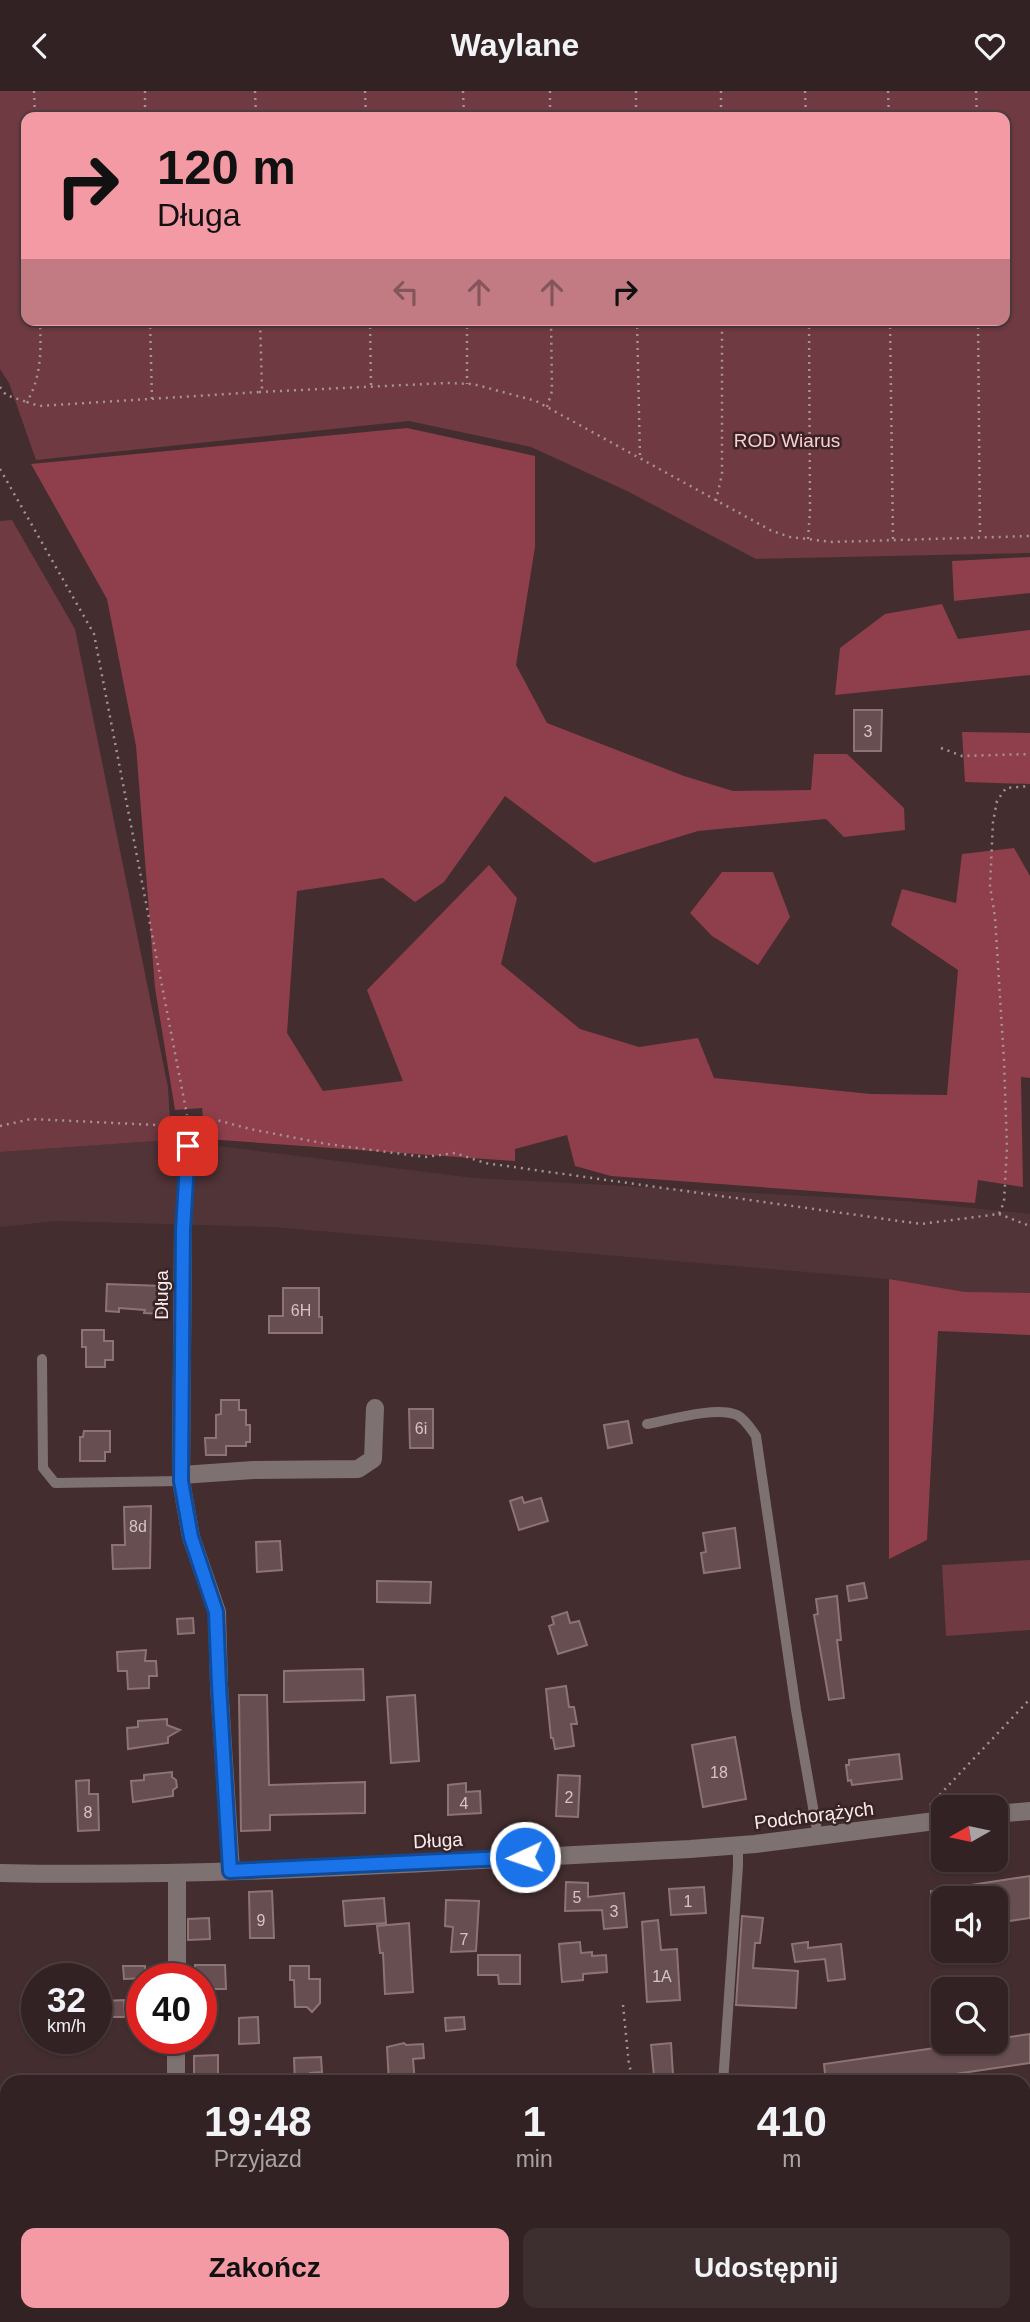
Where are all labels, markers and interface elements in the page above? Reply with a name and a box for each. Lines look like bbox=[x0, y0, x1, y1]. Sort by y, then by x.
icon: back bbox=[21, 27, 59, 65]
text: Waylane bbox=[451, 27, 579, 63]
icon: heart bbox=[971, 27, 1009, 65]
icon: right bbox=[42, 140, 133, 231]
text: 120 m bbox=[157, 140, 296, 194]
text: Długa bbox=[157, 197, 241, 233]
icon: left bbox=[387, 273, 425, 311]
icon: ahead bbox=[460, 273, 498, 311]
icon: ahead bbox=[533, 273, 571, 311]
icon: right bbox=[606, 273, 644, 311]
park label: ROD Wiarus bbox=[734, 430, 840, 451]
house number: 3 bbox=[864, 723, 873, 740]
pin bbox=[158, 1116, 218, 1176]
icon: arrive bbox=[169, 1127, 207, 1165]
street label: Długa bbox=[151, 1270, 172, 1320]
house number: 6H bbox=[291, 1302, 311, 1319]
house number: 6i bbox=[415, 1420, 427, 1437]
house number: 8d bbox=[129, 1518, 147, 1535]
house number: 18 bbox=[710, 1764, 728, 1781]
house number: 2 bbox=[565, 1789, 574, 1806]
house number: 4 bbox=[460, 1795, 469, 1812]
north arrow bbox=[931, 1795, 1008, 1873]
map controls bbox=[931, 1795, 1008, 2054]
street label: Podchorążych bbox=[753, 1798, 875, 1833]
house number: 8 bbox=[84, 1804, 93, 1821]
position arrow bbox=[488, 1820, 562, 1894]
street label: Długa bbox=[413, 1829, 464, 1852]
button: sound bbox=[931, 1886, 1008, 1963]
house number: 5 bbox=[573, 1889, 582, 1906]
house number: 1 bbox=[684, 1893, 693, 1910]
house number: 3 bbox=[610, 1903, 619, 1920]
house number: 9 bbox=[257, 1912, 266, 1929]
house number: 7 bbox=[460, 1931, 469, 1948]
speed limit sign: 40 bbox=[126, 1963, 217, 2054]
house number: 1A bbox=[652, 1968, 672, 1985]
button: search bbox=[931, 1977, 1008, 2054]
text: 32 bbox=[47, 1980, 86, 2019]
text: km/h bbox=[47, 2016, 86, 2036]
text: 19:48 bbox=[204, 2098, 312, 2145]
text: 1 bbox=[522, 2098, 546, 2145]
text: 410 bbox=[757, 2098, 827, 2145]
text: Przyjazd bbox=[214, 2146, 302, 2172]
text: min bbox=[516, 2146, 553, 2172]
text: m bbox=[782, 2146, 801, 2172]
button: Zakończ bbox=[21, 2228, 509, 2308]
button: Udostępnij bbox=[523, 2228, 1010, 2308]

